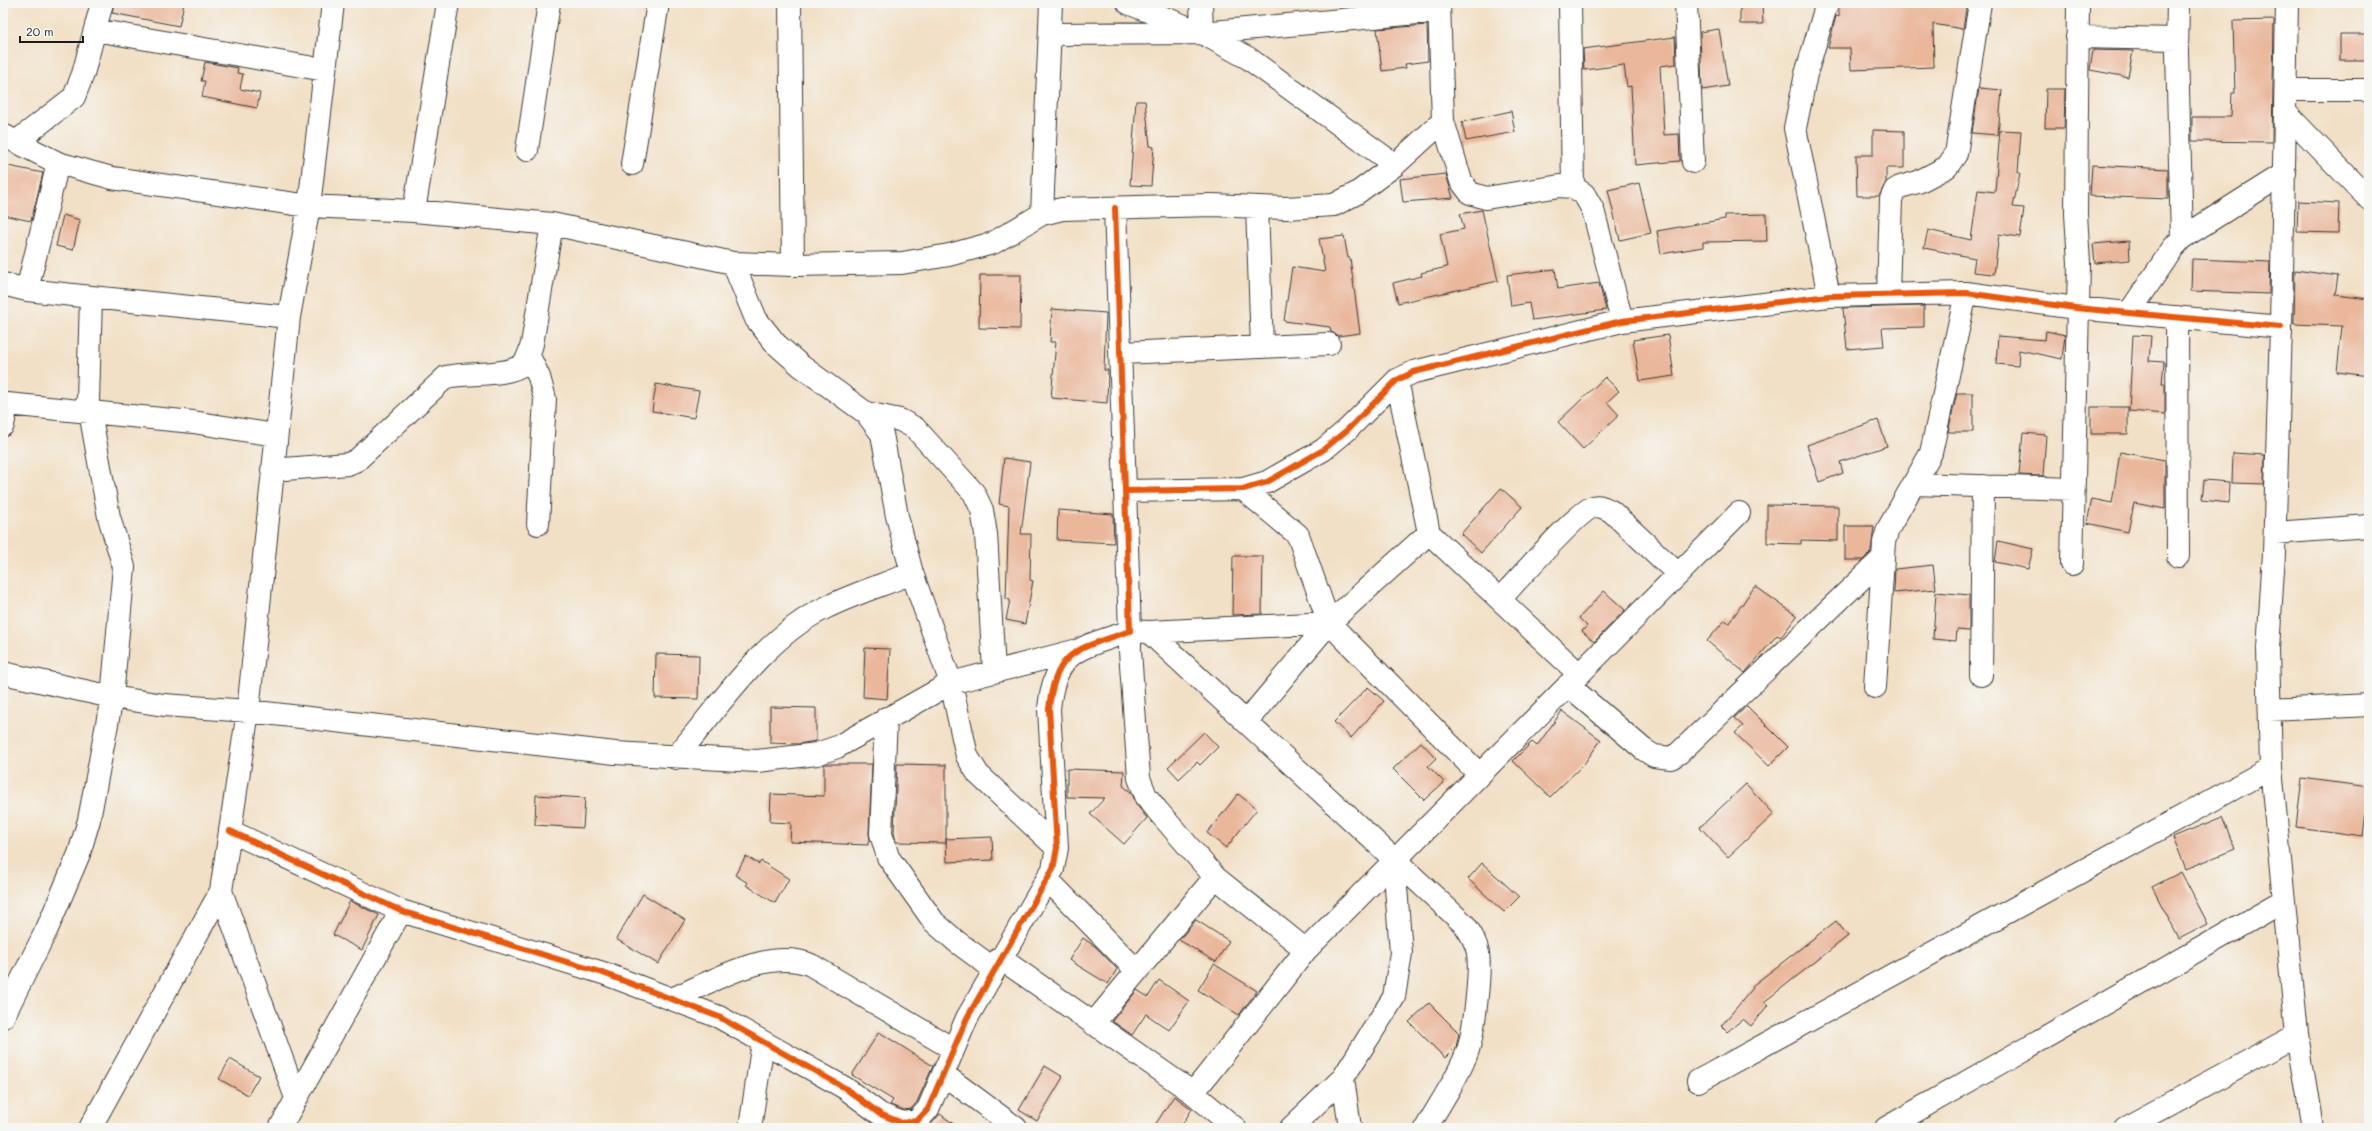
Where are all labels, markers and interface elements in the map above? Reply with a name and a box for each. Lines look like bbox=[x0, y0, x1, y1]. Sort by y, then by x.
scale bar bbox=[20, 18, 83, 44]
text: 20 m bbox=[26, 23, 54, 39]

